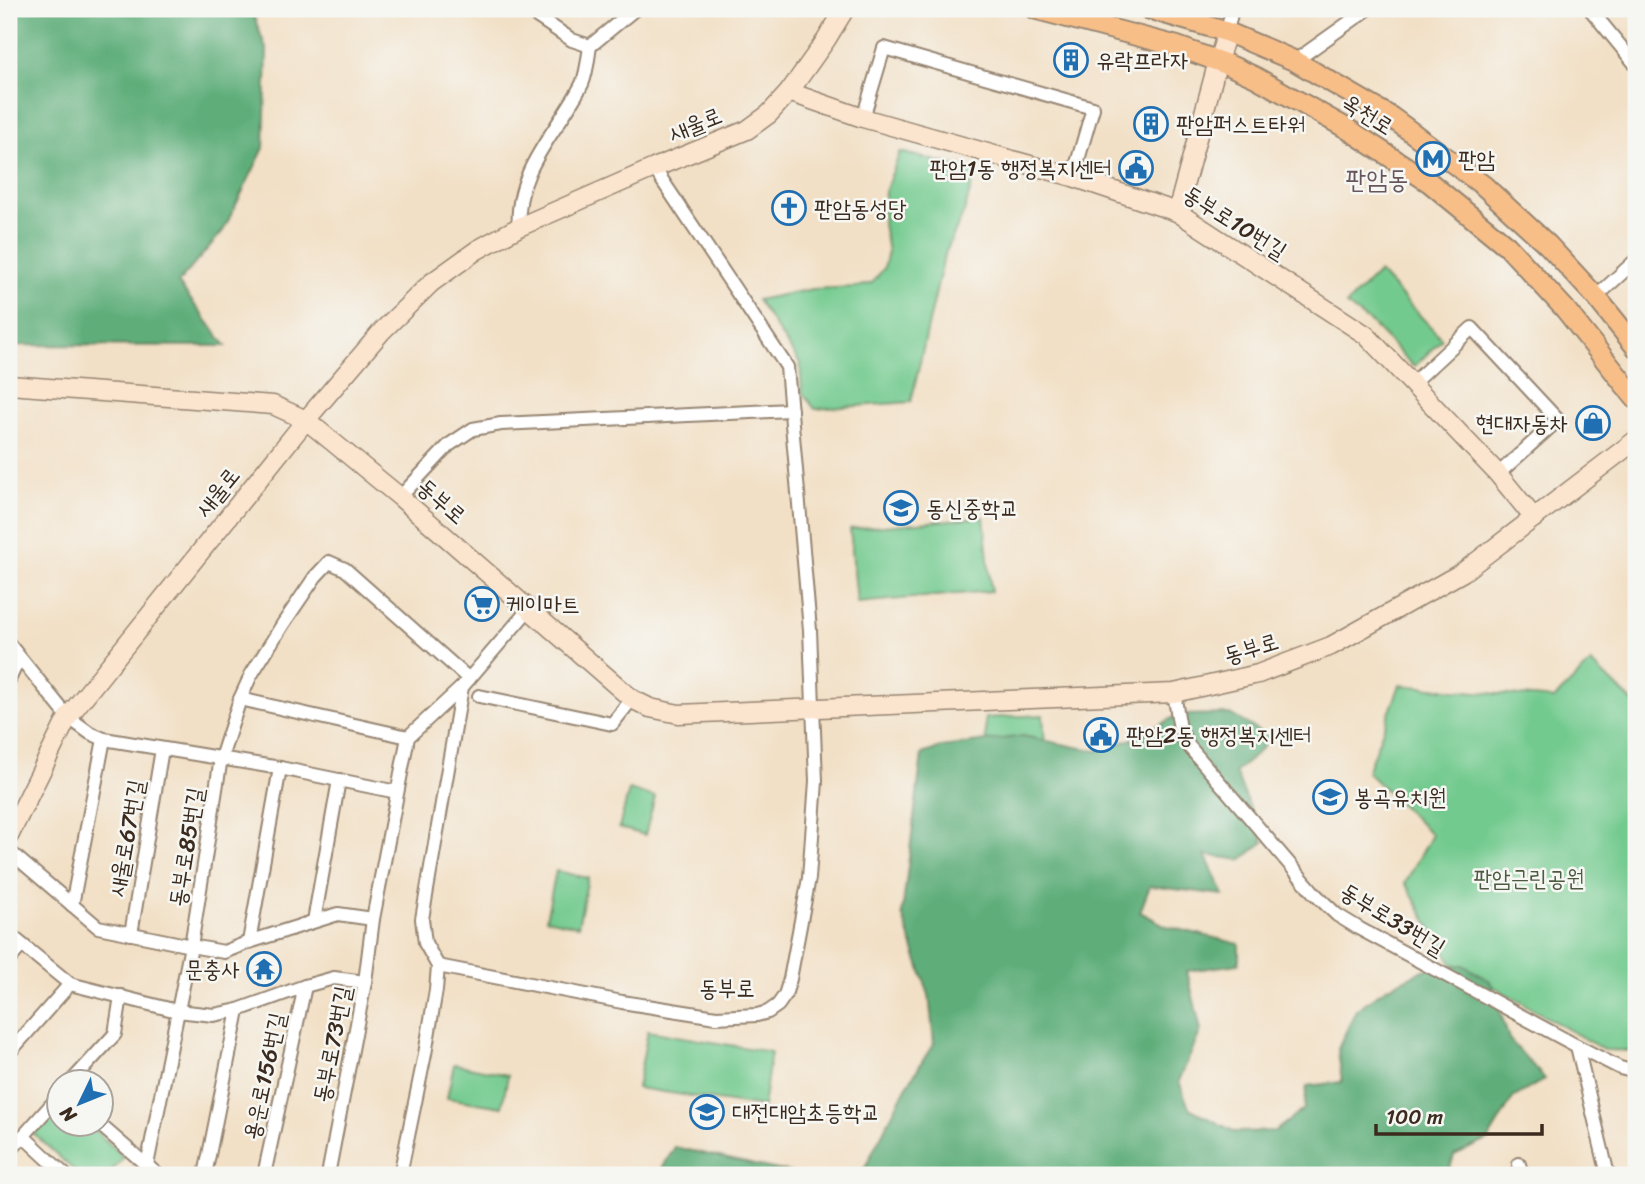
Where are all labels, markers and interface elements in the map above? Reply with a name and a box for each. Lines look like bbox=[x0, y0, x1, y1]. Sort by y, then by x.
place label: 유락프라자 bbox=[1096, 40, 1189, 81]
building icon: 유락프라자 bbox=[1052, 41, 1090, 79]
street label: 옥천로 bbox=[1333, 82, 1402, 147]
street label: 새울로 bbox=[662, 95, 729, 154]
place label: 판암퍼스트타워 bbox=[1176, 104, 1306, 145]
building icon: 판암퍼스트타워 bbox=[1132, 105, 1170, 143]
place label: 판암 bbox=[1458, 139, 1495, 180]
metro station icon: 판암 bbox=[1414, 140, 1452, 178]
place label: 판암1동 행정복지센터 bbox=[930, 148, 1112, 189]
public building icon: 판암1동 행정복지센터 bbox=[1117, 149, 1155, 187]
district label: 판암동 bbox=[1346, 156, 1408, 202]
street label: 동부로10번길 bbox=[1174, 174, 1295, 271]
place label: 판암동성당 bbox=[814, 188, 907, 229]
church icon: 판암동성당 bbox=[770, 189, 808, 227]
place label: 현대자동차 bbox=[1475, 403, 1568, 444]
shop icon: 현대자동차 bbox=[1574, 404, 1612, 442]
street label: 새울로 bbox=[184, 458, 251, 527]
street label: 동부로 bbox=[407, 468, 476, 535]
place label: 동신중학교 bbox=[926, 488, 1019, 529]
school or university icon: 동신중학교 bbox=[882, 489, 920, 527]
place label: 케이마트 bbox=[506, 584, 580, 625]
supermarket icon: 케이마트 bbox=[463, 585, 501, 623]
street label: 동부로 bbox=[1219, 621, 1284, 676]
place label: 판암2동 행정복지센터 bbox=[1126, 715, 1312, 756]
public building icon: 판암2동 행정복지센터 bbox=[1082, 716, 1120, 754]
street label: 새울로67번길 bbox=[96, 776, 157, 900]
place label: 봉곡유치원 bbox=[1354, 777, 1447, 818]
school or university icon: 봉곡유치원 bbox=[1311, 778, 1349, 816]
street label: 동부로85번길 bbox=[157, 784, 216, 910]
park label: 판암근린공원 bbox=[1473, 858, 1585, 899]
street label: 동부로33번길 bbox=[1332, 872, 1454, 967]
place label: 문충사 bbox=[184, 949, 240, 990]
temple icon: 문충사 bbox=[245, 950, 283, 988]
street label: 동부로 bbox=[699, 968, 755, 1009]
street label: 동부로73번길 bbox=[301, 982, 364, 1106]
street label: 용운로156번길 bbox=[231, 1008, 298, 1144]
north arrow bbox=[46, 1068, 116, 1138]
place label: 대전대암초등학교 bbox=[732, 1092, 880, 1133]
school or university icon: 대전대암초등학교 bbox=[688, 1093, 726, 1131]
scale bar bbox=[1376, 1093, 1542, 1137]
text: N bbox=[51, 1098, 85, 1131]
text: 100 m bbox=[1386, 1098, 1443, 1136]

